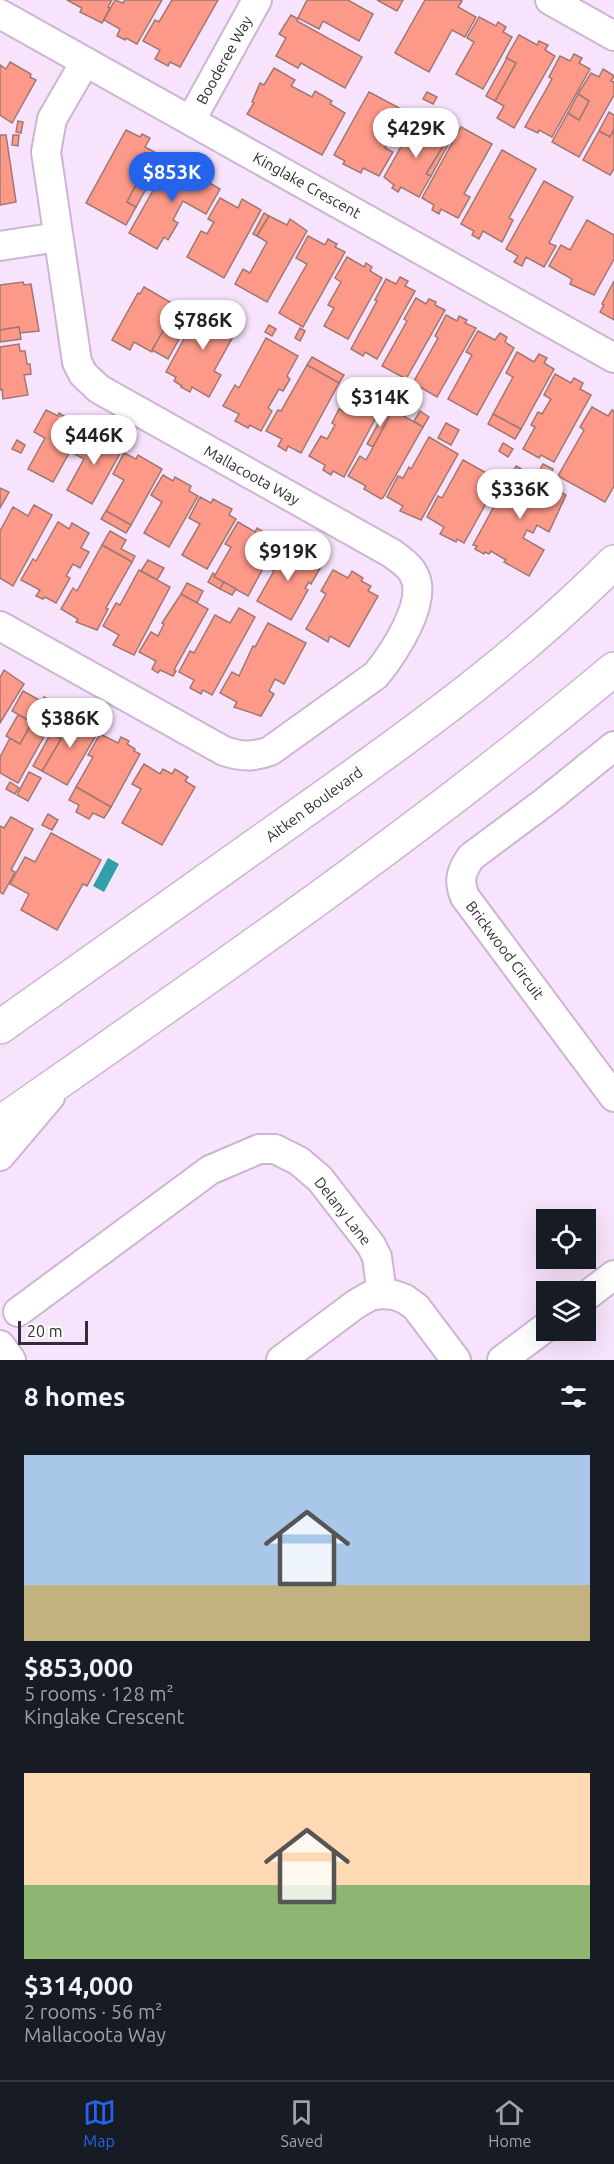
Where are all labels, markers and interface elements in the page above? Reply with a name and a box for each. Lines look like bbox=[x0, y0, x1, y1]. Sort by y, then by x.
street label: Booderee Way bbox=[193, 13, 255, 107]
pin: $429K bbox=[374, 108, 458, 159]
text: $429K bbox=[387, 116, 445, 139]
street label: Kinglake Crescent bbox=[250, 148, 364, 222]
pin: $853K bbox=[130, 152, 214, 203]
text: $853K bbox=[143, 160, 201, 183]
pin: $786K bbox=[161, 300, 245, 351]
text: $786K bbox=[174, 308, 232, 331]
pin: $314K bbox=[338, 377, 422, 428]
text: $314K bbox=[351, 385, 409, 408]
pin: $446K bbox=[52, 415, 136, 466]
text: $446K bbox=[65, 423, 123, 446]
street label: Mallacoota Way bbox=[201, 442, 303, 508]
pin: $336K bbox=[478, 469, 562, 520]
text: $336K bbox=[491, 477, 549, 500]
pin: $919K bbox=[246, 531, 330, 582]
text: $919K bbox=[259, 539, 317, 562]
pin: $386K bbox=[28, 698, 112, 749]
text: $386K bbox=[41, 706, 99, 729]
street label: Aitken Boulevard bbox=[262, 763, 366, 845]
street label: Brickwood Circuit bbox=[463, 898, 547, 1002]
street label: Delany Lane bbox=[311, 1174, 375, 1248]
map controls bbox=[536, 1209, 596, 1341]
button: locate bbox=[536, 1209, 596, 1269]
button: layers bbox=[536, 1281, 596, 1341]
scale bar bbox=[18, 1318, 88, 1346]
text: 20 m bbox=[27, 1322, 63, 1340]
icon: filters bbox=[557, 1380, 590, 1413]
text: 8 homes bbox=[24, 1382, 125, 1411]
icon: home bbox=[253, 1494, 361, 1602]
text: $853,000 bbox=[24, 1653, 133, 1682]
text: 5 rooms · 128 m² bbox=[24, 1682, 174, 1705]
text: Kinglake Crescent bbox=[24, 1705, 184, 1728]
icon: home bbox=[253, 1812, 361, 1920]
text: $314,000 bbox=[24, 1971, 133, 2000]
text: 2 rooms · 56 m² bbox=[24, 2000, 162, 2023]
text: Mallacoota Way bbox=[24, 2023, 166, 2046]
tab: Map bbox=[83, 2096, 116, 2150]
tab: Saved bbox=[281, 2096, 323, 2150]
tab: Home bbox=[488, 2096, 531, 2150]

